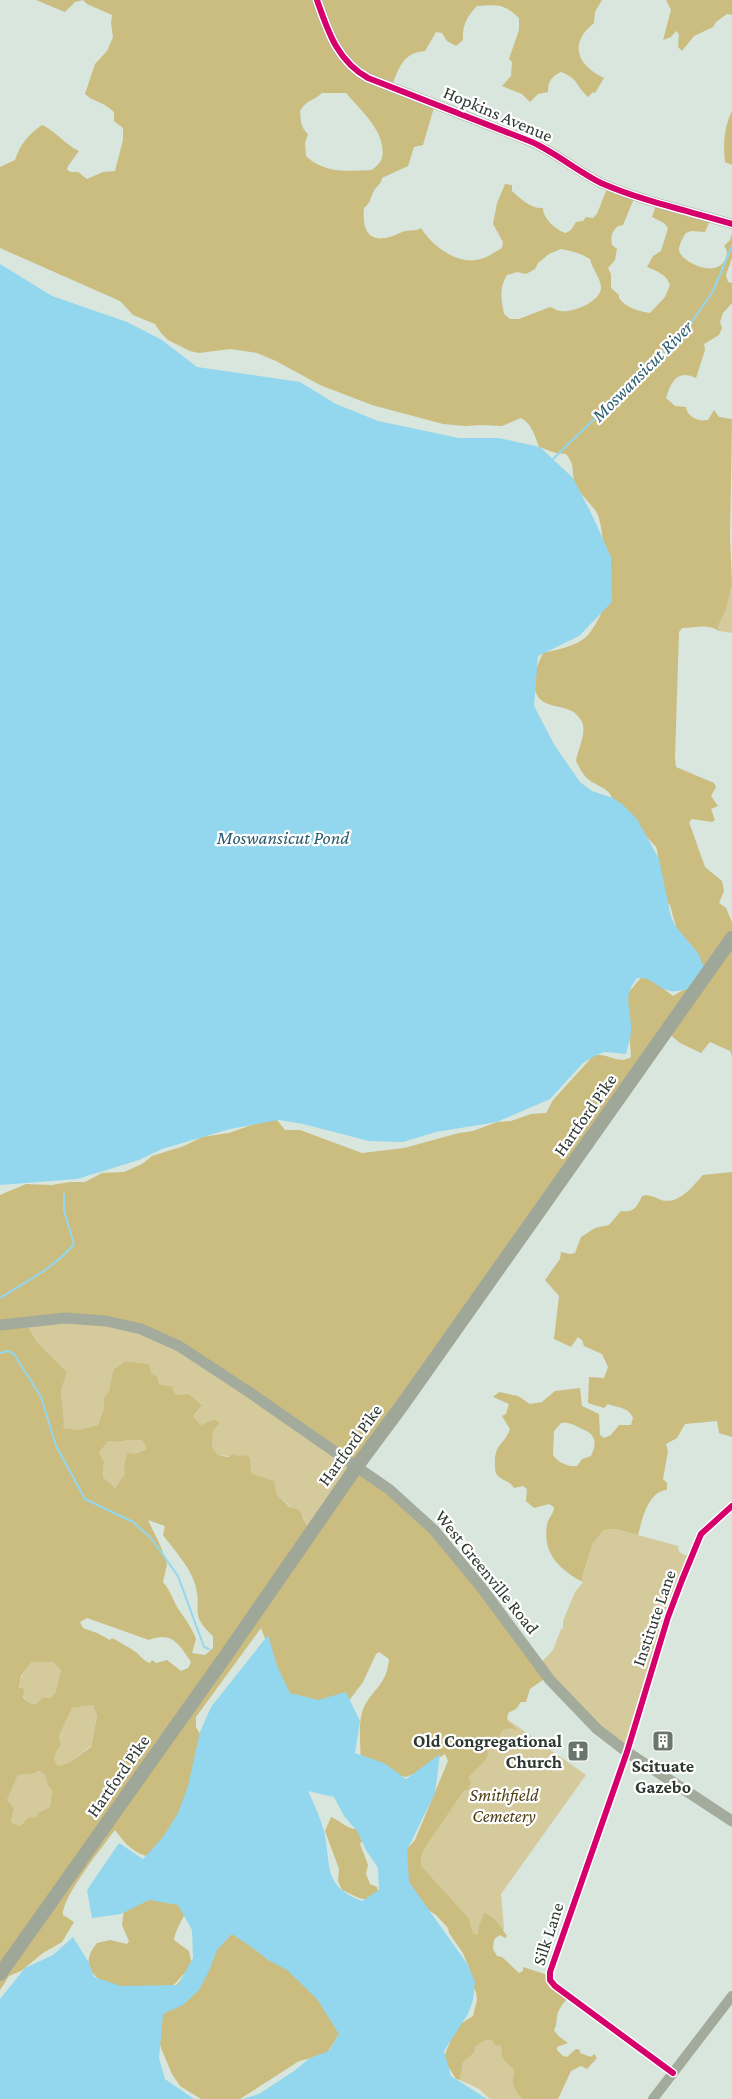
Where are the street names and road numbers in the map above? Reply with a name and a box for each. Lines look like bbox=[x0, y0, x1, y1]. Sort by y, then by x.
street label: Hopkins Avenue bbox=[440, 82, 556, 146]
street label: Hartford Pike bbox=[549, 1070, 621, 1160]
street label: Hartford Pike bbox=[314, 1400, 386, 1490]
street label: West Greenville Road bbox=[431, 1506, 543, 1638]
street label: Institute Lane bbox=[628, 1567, 680, 1669]
street label: Hartford Pike bbox=[82, 1731, 154, 1821]
street label: Silk Lane bbox=[528, 1900, 568, 1968]

